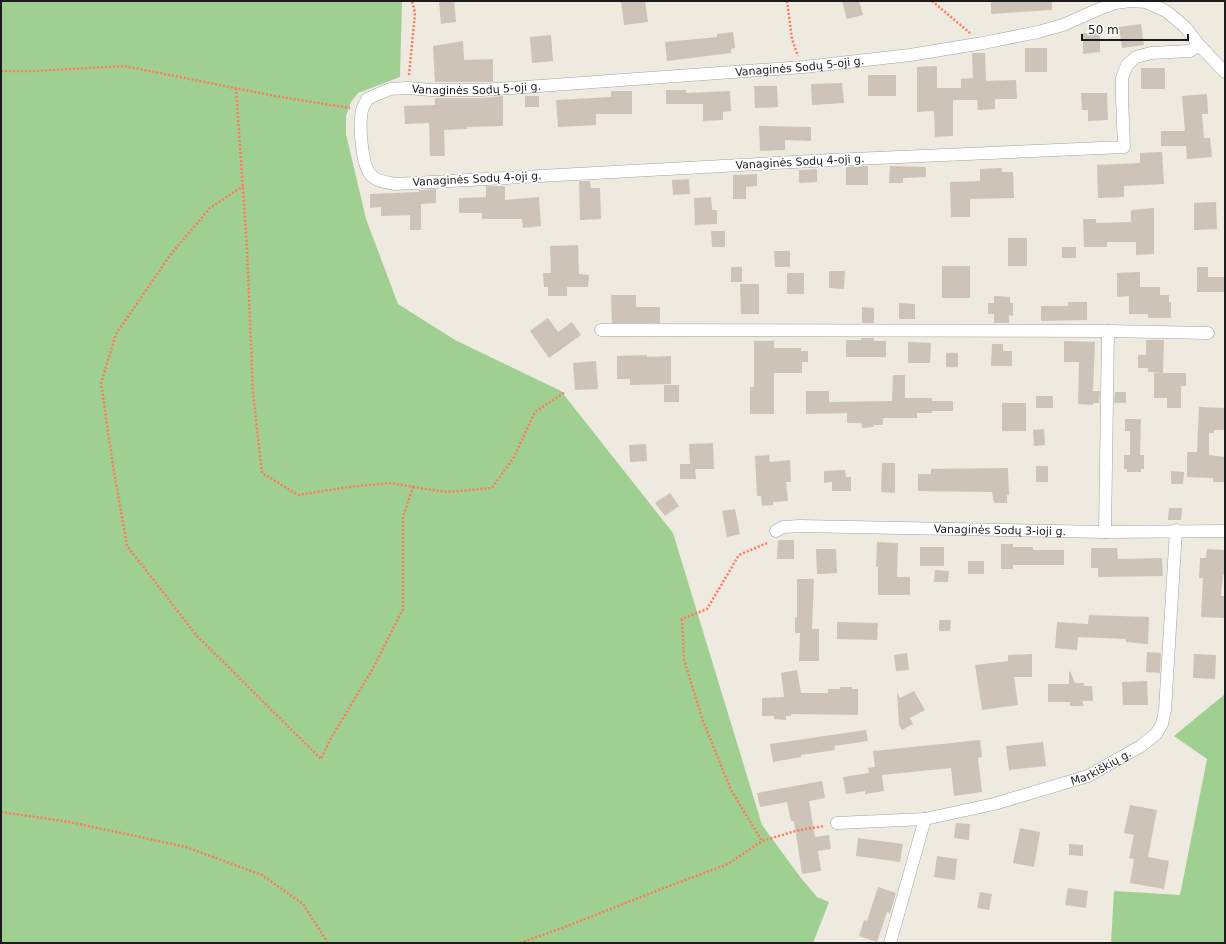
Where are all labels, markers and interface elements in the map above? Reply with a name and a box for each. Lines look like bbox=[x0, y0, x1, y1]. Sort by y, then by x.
scale bar bbox=[1082, 16, 1188, 42]
text: 50 m bbox=[1088, 23, 1119, 37]
street label: Vanaginės Sodų 5-oji g. bbox=[735, 54, 865, 78]
street label: Vanaginės Sodų 5-oji g. bbox=[411, 79, 541, 97]
street label: Vanaginės Sodų 4-oji g. bbox=[735, 152, 865, 172]
street label: Vanaginės Sodų 4-oji g. bbox=[412, 169, 542, 189]
street label: Vanaginės Sodų 3-ioji g. bbox=[934, 522, 1066, 538]
street label: Markiškių g. bbox=[1069, 747, 1133, 787]

